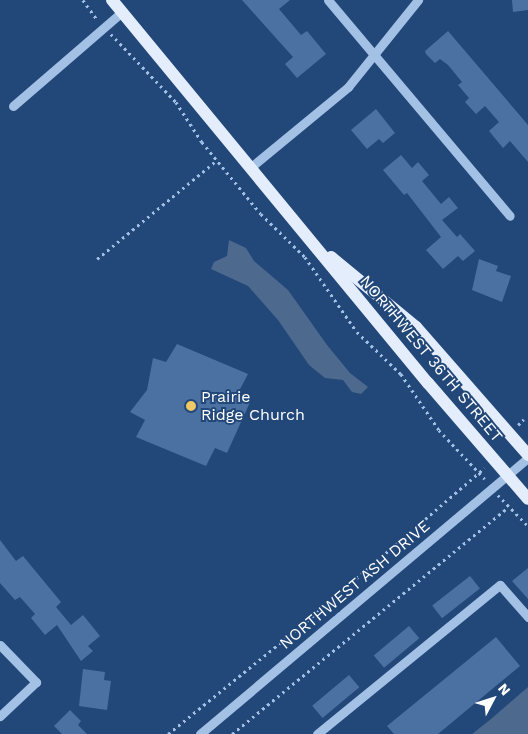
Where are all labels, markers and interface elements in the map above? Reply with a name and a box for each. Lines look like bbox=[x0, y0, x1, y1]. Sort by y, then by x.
street label: NORTHWEST 36TH STREET bbox=[356, 272, 506, 446]
place label: Prairie Ridge Church bbox=[201, 387, 305, 425]
marker: Prairie Ridge Church bbox=[185, 400, 197, 412]
street label: NORTHWEST ASH DRIVE bbox=[276, 516, 434, 654]
north arrow bbox=[468, 674, 518, 724]
text: N bbox=[495, 680, 514, 698]

